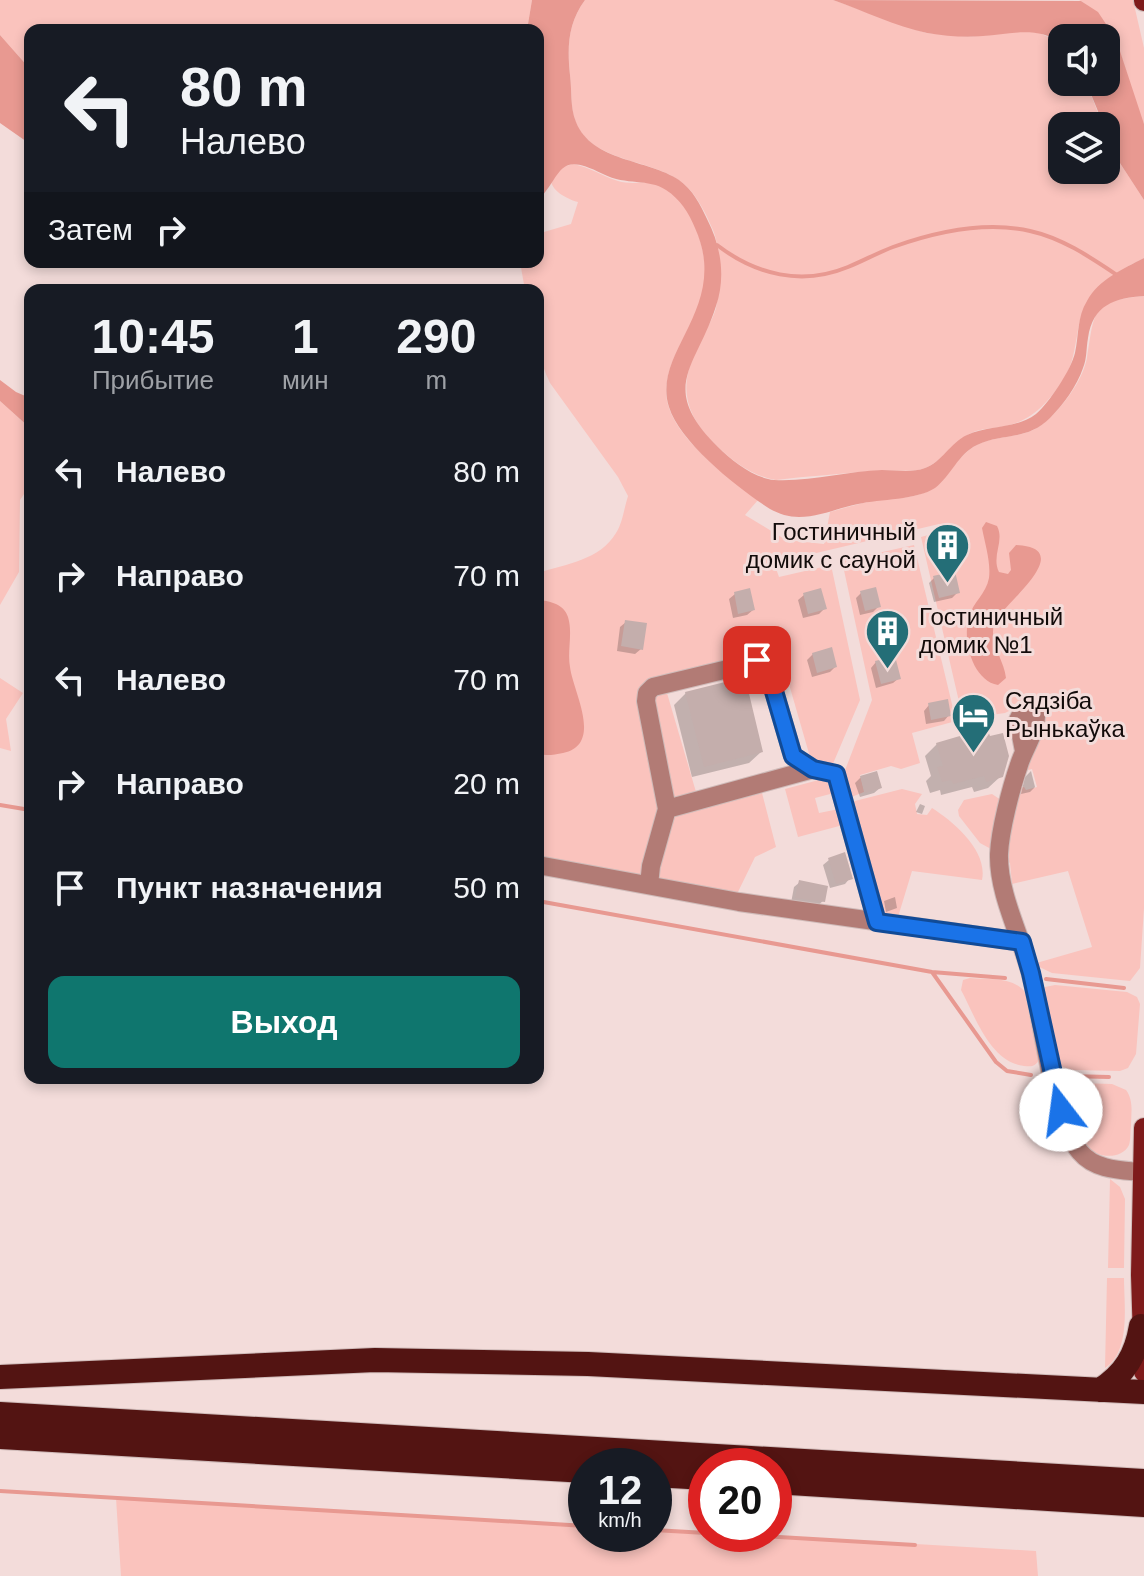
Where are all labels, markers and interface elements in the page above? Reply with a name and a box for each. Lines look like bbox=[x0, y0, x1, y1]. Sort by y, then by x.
map controls bbox=[1048, 24, 1120, 184]
button: sound bbox=[1048, 24, 1120, 96]
text: 80 m bbox=[180, 55, 308, 118]
icon: left bbox=[48, 56, 152, 160]
button: layers bbox=[1048, 112, 1120, 184]
text: Налево bbox=[180, 121, 306, 162]
icon: right bbox=[149, 208, 193, 252]
text: Затем bbox=[48, 213, 133, 246]
text: 10:45 bbox=[92, 310, 214, 363]
text: 1 bbox=[292, 310, 319, 363]
text: 290 bbox=[396, 310, 476, 363]
text: Прибытие bbox=[92, 365, 214, 395]
text: мин bbox=[282, 365, 329, 395]
text: m bbox=[426, 365, 447, 395]
icon: left bbox=[48, 450, 92, 494]
text: Налево bbox=[116, 455, 226, 488]
text: 80 m bbox=[453, 455, 520, 488]
place label: Гостиничный домик с сауной bbox=[746, 518, 916, 573]
building icon: Гостиничный домик с сауной bbox=[923, 522, 971, 585]
icon: right bbox=[48, 554, 92, 598]
text: Направо bbox=[116, 559, 244, 592]
text: 70 m bbox=[453, 559, 520, 592]
place label: Гостиничный домик №1 bbox=[919, 603, 1063, 658]
building icon: Гостиничный домик №1 bbox=[864, 607, 912, 670]
pin bbox=[723, 626, 791, 694]
icon: arrive bbox=[735, 638, 779, 682]
icon: left bbox=[48, 658, 92, 702]
text: Налево bbox=[116, 663, 226, 696]
text: 70 m bbox=[453, 663, 520, 696]
place label: Сядзіба Рынькаўка bbox=[1005, 687, 1125, 742]
hotel icon: Сядзіба Рынькаўка bbox=[950, 691, 998, 754]
icon: right bbox=[48, 762, 92, 806]
text: Направо bbox=[116, 767, 244, 800]
text: 20 m bbox=[453, 767, 520, 800]
icon: arrive bbox=[48, 866, 92, 910]
text: Пункт назначения bbox=[116, 871, 383, 904]
text: 50 m bbox=[453, 871, 520, 904]
button: Выход bbox=[48, 976, 520, 1068]
position arrow bbox=[1019, 1068, 1103, 1152]
speed limit sign: 20 bbox=[688, 1448, 792, 1552]
text: 12 bbox=[598, 1468, 642, 1512]
text: km/h bbox=[598, 1509, 642, 1531]

